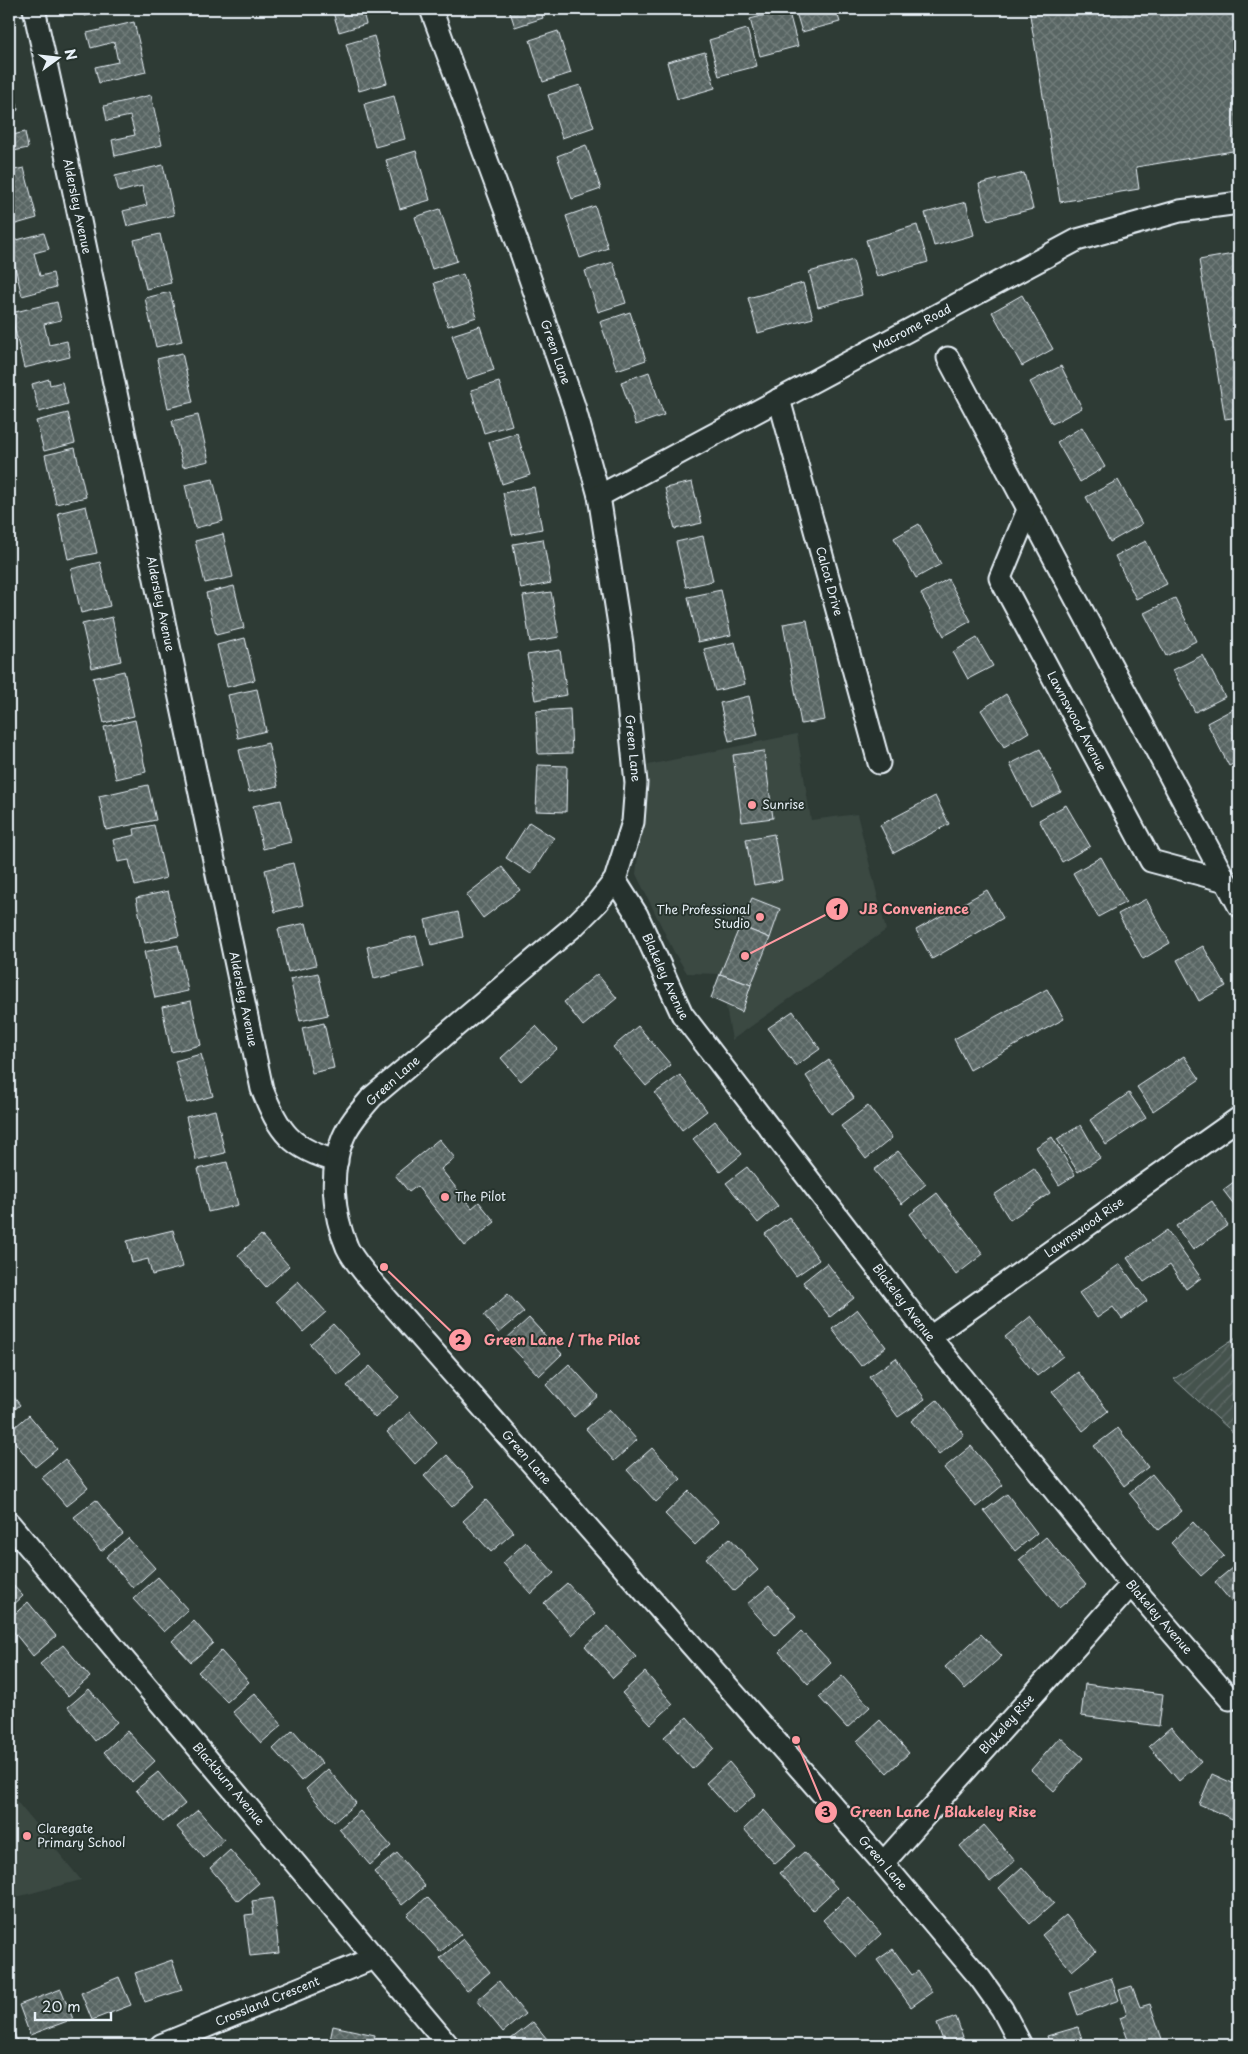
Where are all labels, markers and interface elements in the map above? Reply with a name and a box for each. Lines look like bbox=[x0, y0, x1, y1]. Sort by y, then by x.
north arrow bbox=[32, 32, 82, 82]
text: N bbox=[59, 46, 83, 63]
street label: Aldersley Avenue bbox=[59, 157, 97, 256]
street label: Macrome Road bbox=[869, 299, 954, 356]
street label: Green Lane bbox=[537, 317, 576, 387]
street label: Calcot Drive bbox=[812, 544, 848, 618]
street label: Aldersley Avenue bbox=[142, 554, 180, 653]
street label: Lawnswood Avenue bbox=[1043, 668, 1112, 775]
street label: Green Lane bbox=[621, 714, 646, 783]
place label: Sunrise bbox=[762, 795, 804, 813]
marker: Sunrise bbox=[746, 799, 758, 811]
callout: JB Convenience bbox=[824, 895, 979, 924]
text: 1 bbox=[833, 897, 841, 920]
text: JB Convenience bbox=[859, 898, 969, 919]
place label: The Professional Studio bbox=[657, 900, 750, 932]
marker: The Professional Studio bbox=[754, 911, 766, 923]
street label: Blakeley Avenue bbox=[638, 930, 694, 1024]
street label: Aldersley Avenue bbox=[225, 950, 263, 1049]
street label: Green Lane bbox=[361, 1051, 424, 1109]
place label: The Pilot bbox=[455, 1187, 506, 1205]
marker: The Pilot bbox=[439, 1191, 451, 1203]
street label: Lawnswood Rise bbox=[1040, 1192, 1127, 1261]
street label: Blakeley Avenue bbox=[869, 1259, 940, 1345]
callout: Green Lane / The Pilot bbox=[447, 1326, 651, 1355]
text: 2 bbox=[455, 1327, 466, 1350]
text: Green Lane / The Pilot bbox=[484, 1329, 640, 1350]
street label: Green Lane bbox=[498, 1425, 556, 1488]
street label: Blakeley Avenue bbox=[1122, 1575, 1197, 1658]
street label: Blakeley Rise bbox=[974, 1690, 1038, 1757]
street label: Blackburn Avenue bbox=[189, 1738, 270, 1829]
callout: Green Lane / Blakeley Rise bbox=[813, 1797, 1048, 1826]
text: 3 bbox=[821, 1799, 831, 1822]
text: Green Lane / Blakeley Rise bbox=[850, 1801, 1036, 1822]
place label: Claregate Primary School bbox=[37, 1819, 125, 1851]
marker: Claregate Primary School bbox=[21, 1830, 33, 1842]
street label: Green Lane bbox=[855, 1831, 912, 1894]
street label: Crossland Crescent bbox=[212, 1971, 322, 2030]
scale bar bbox=[35, 1989, 111, 2021]
text: 20 m bbox=[42, 1994, 81, 2017]

